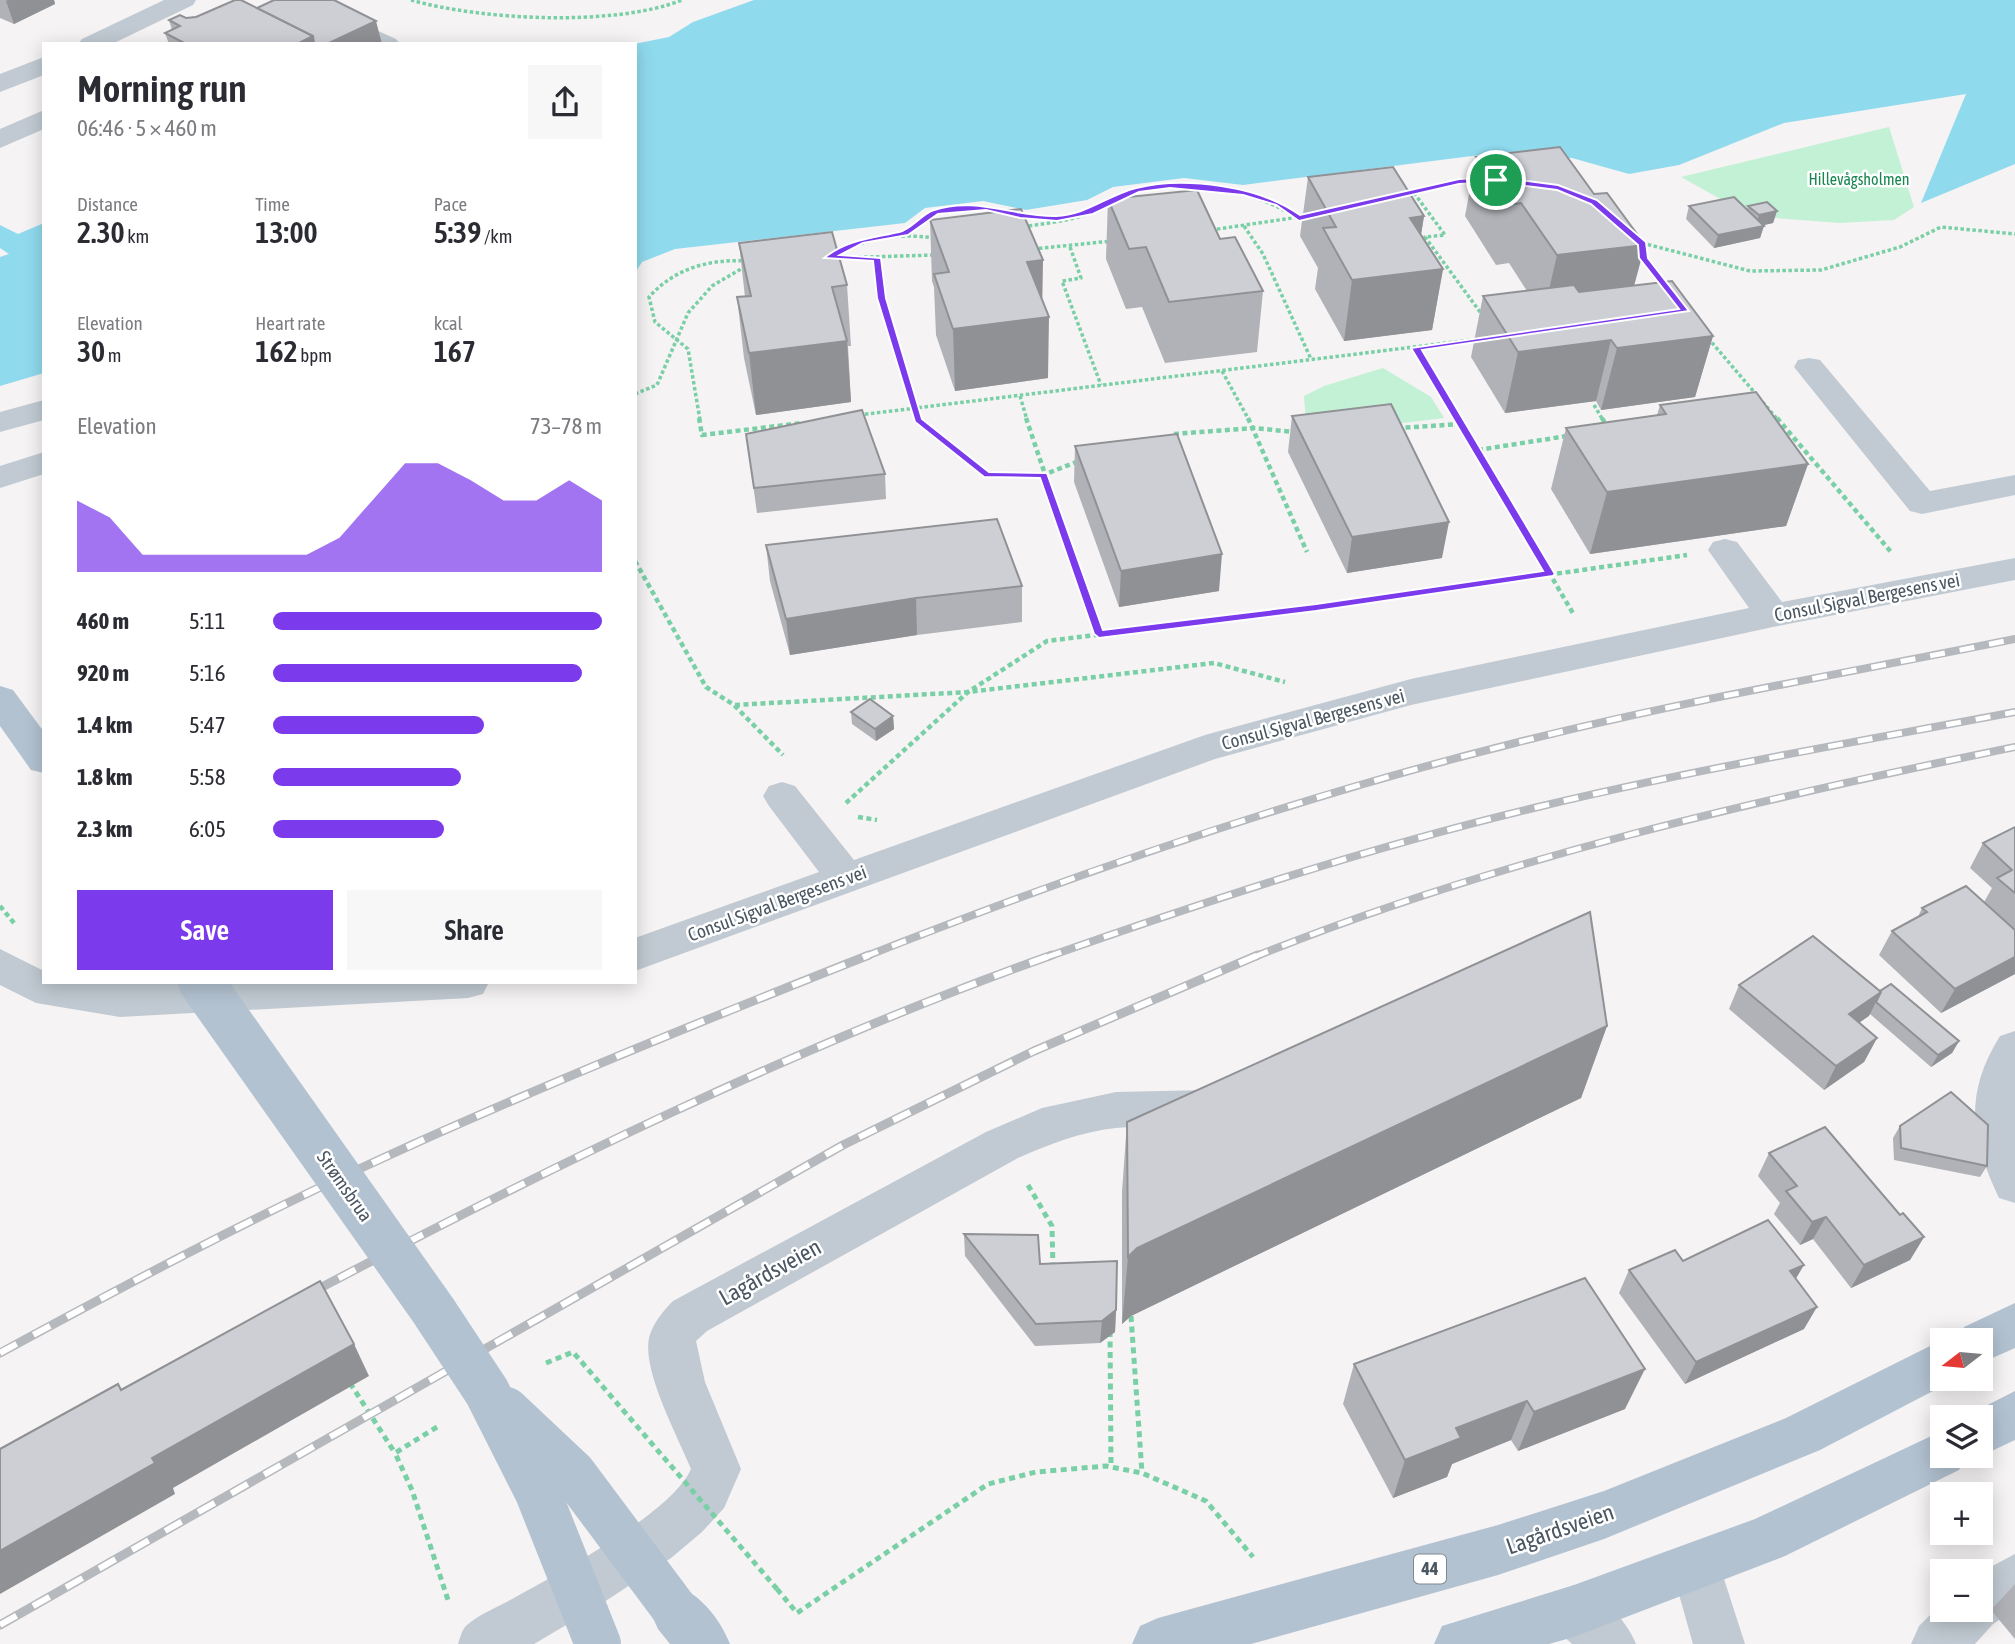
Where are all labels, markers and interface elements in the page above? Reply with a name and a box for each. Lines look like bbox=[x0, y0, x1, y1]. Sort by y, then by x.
button: share bbox=[528, 65, 602, 139]
text: Morning run bbox=[77, 67, 247, 110]
text: 06:46 · 5 × 460 m bbox=[77, 115, 217, 141]
pin bbox=[1466, 150, 1526, 210]
icon: arrive bbox=[1477, 161, 1515, 199]
park label: Hillevågsholmen bbox=[1809, 170, 1909, 189]
text: Distance bbox=[77, 193, 138, 215]
text: Time bbox=[255, 193, 290, 215]
text: Pace bbox=[434, 193, 467, 215]
text: 2.30 bbox=[77, 215, 125, 249]
text: 13:00 bbox=[255, 215, 318, 249]
text: 5:39 bbox=[434, 215, 481, 249]
text: km bbox=[125, 225, 149, 247]
text: /km bbox=[481, 225, 512, 247]
text: Elevation bbox=[77, 312, 143, 334]
text: Heart rate bbox=[255, 312, 325, 334]
text: kcal bbox=[434, 312, 463, 334]
text: 30 bbox=[77, 334, 105, 368]
text: 162 bbox=[255, 334, 298, 368]
text: 167 bbox=[434, 334, 476, 368]
text: m bbox=[105, 344, 122, 366]
text: bpm bbox=[298, 344, 332, 366]
text: Elevation bbox=[77, 413, 157, 439]
text: 73–78 m bbox=[530, 413, 602, 439]
street label: Consul Sigval Bergesens vei bbox=[1772, 568, 1962, 626]
text: 460 m bbox=[77, 608, 129, 634]
text: 5:11 bbox=[189, 608, 226, 634]
text: 920 m bbox=[77, 660, 129, 686]
text: 5:16 bbox=[189, 660, 226, 686]
street label: Consul Sigval Bergesens vei bbox=[1219, 684, 1407, 754]
text: 1.4 km bbox=[77, 712, 133, 738]
text: 5:47 bbox=[189, 712, 226, 738]
text: 1.8 km bbox=[77, 764, 133, 790]
text: 5:58 bbox=[189, 764, 226, 790]
text: 2.3 km bbox=[77, 816, 133, 842]
text: 6:05 bbox=[189, 816, 226, 842]
street label: Consul Sigval Bergesens vei bbox=[685, 860, 869, 946]
button: Save bbox=[77, 890, 333, 970]
button: Share bbox=[347, 890, 602, 970]
street label: Strømsbrua bbox=[313, 1147, 377, 1225]
street label: Lagårdsveien bbox=[715, 1233, 825, 1311]
north arrow bbox=[1930, 1328, 1993, 1391]
map controls bbox=[1930, 1328, 1993, 1622]
button: layers bbox=[1930, 1405, 1993, 1468]
button: + bbox=[1930, 1482, 1993, 1545]
street label: Lagårdsveien bbox=[1503, 1498, 1617, 1560]
road number: 44 bbox=[1414, 1554, 1446, 1584]
button: − bbox=[1930, 1559, 1993, 1622]

